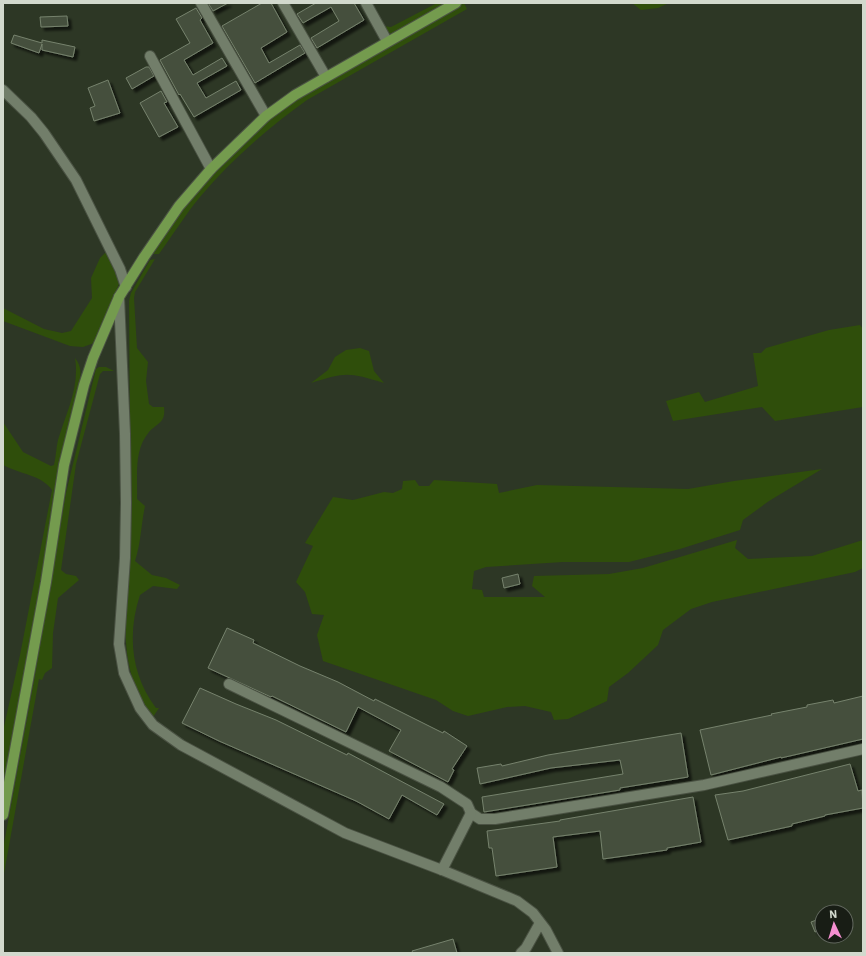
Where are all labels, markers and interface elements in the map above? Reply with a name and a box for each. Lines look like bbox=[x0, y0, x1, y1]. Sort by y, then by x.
north arrow bbox=[814, 904, 854, 944]
text: N bbox=[829, 907, 838, 921]

